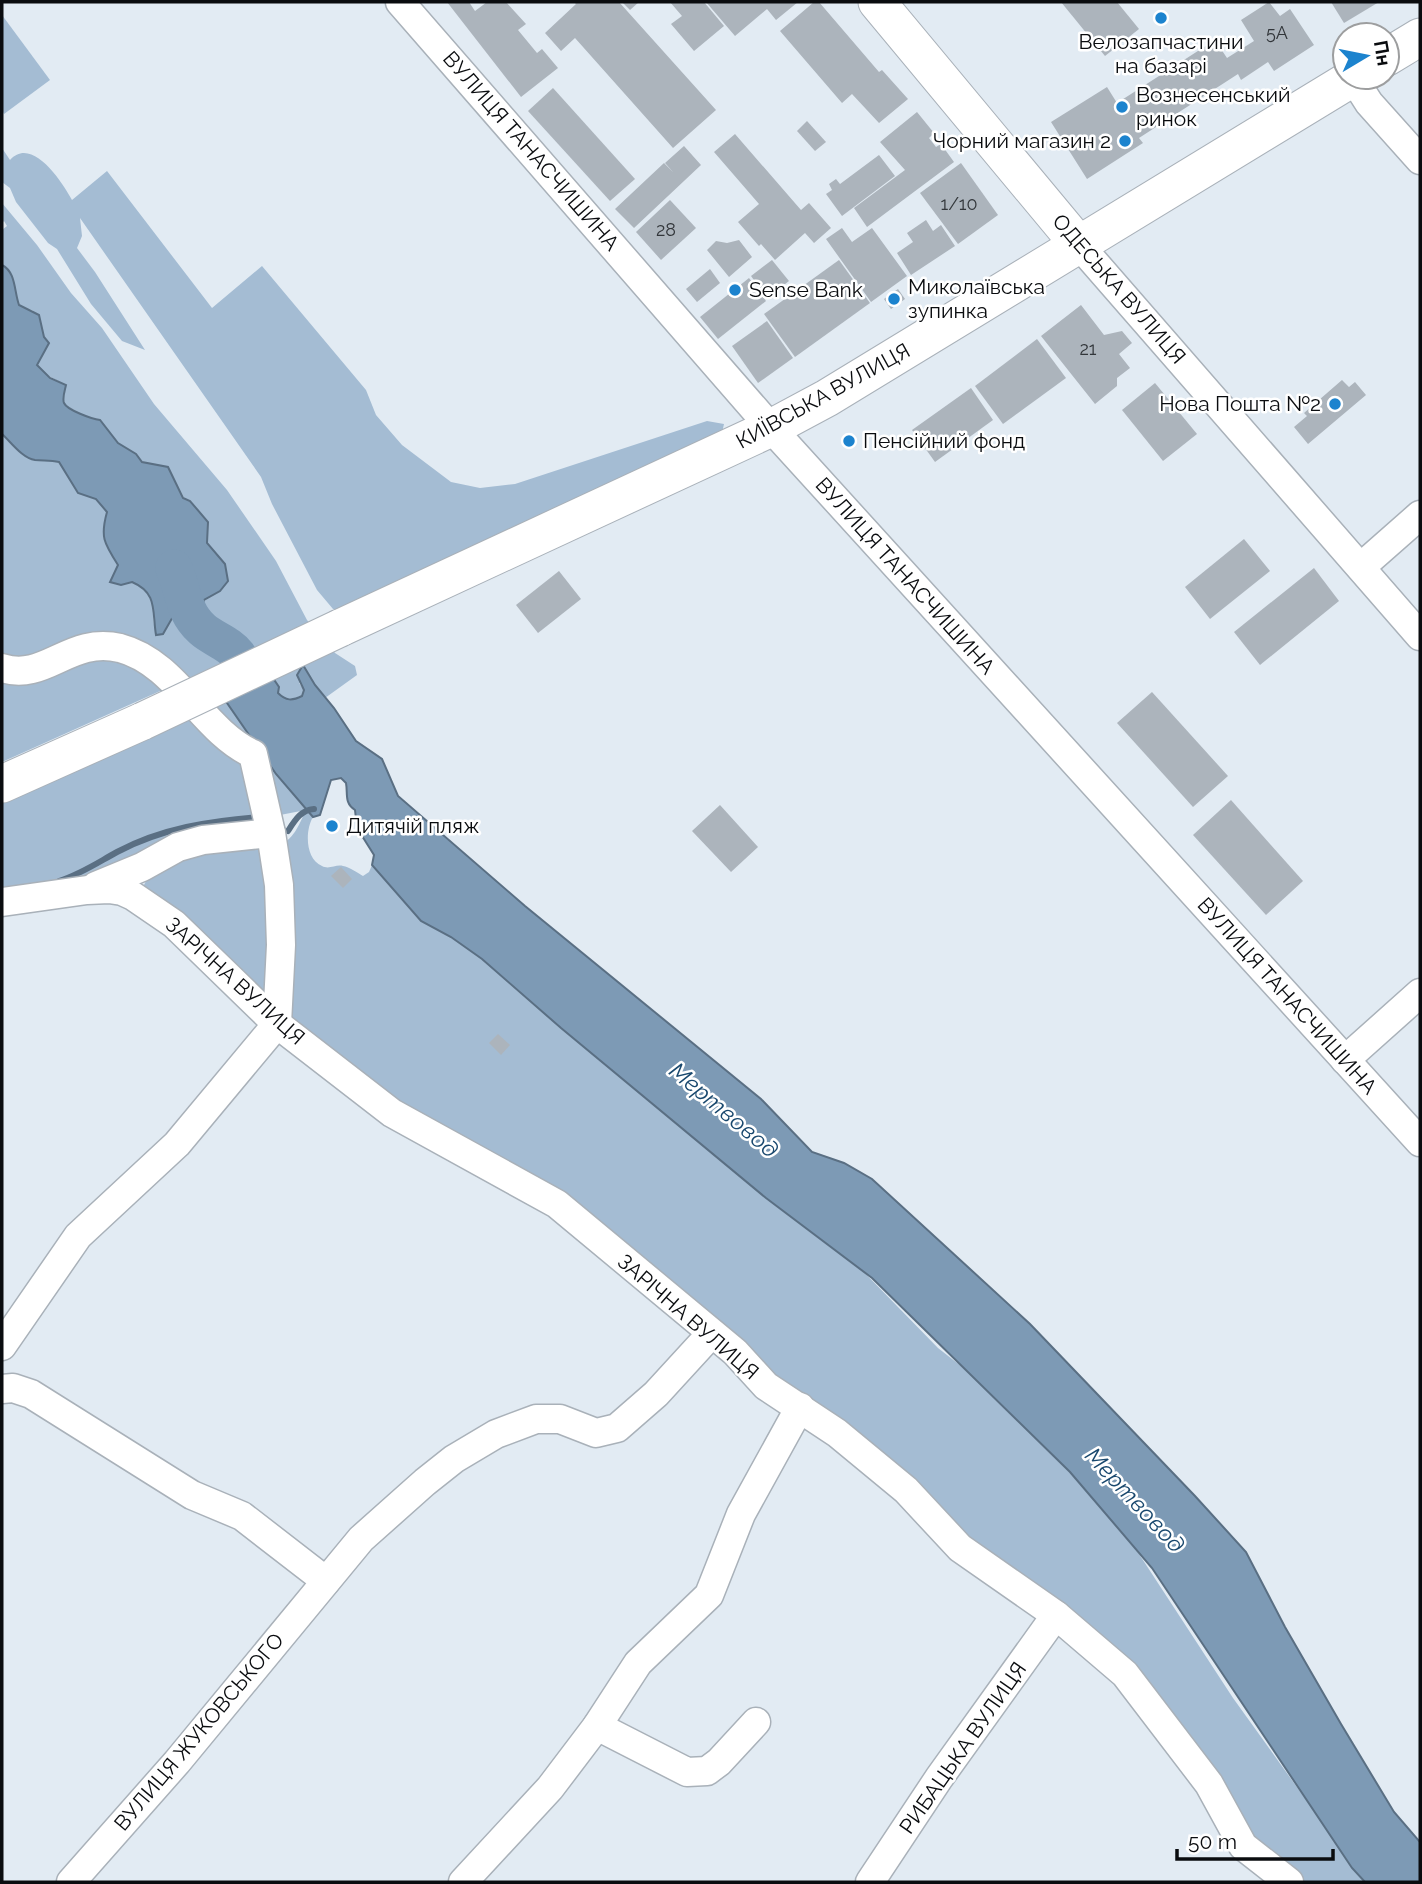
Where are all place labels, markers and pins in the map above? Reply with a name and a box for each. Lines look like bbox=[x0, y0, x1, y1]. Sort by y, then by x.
marker: Велозапчастини на базарі bbox=[1153, 10, 1169, 26]
place label: Велозапчастини на базарі bbox=[1079, 29, 1243, 78]
place label: Вознесенський ринок bbox=[1136, 82, 1290, 131]
marker: Вознесенський ринок bbox=[1114, 99, 1130, 115]
place label: Чорний магазин 2 bbox=[933, 128, 1111, 153]
marker: Чорний магазин 2 bbox=[1117, 133, 1133, 149]
place label: Миколаївська зупинка bbox=[908, 274, 1045, 323]
place label: Sense Bank bbox=[749, 277, 863, 302]
marker: Sense Bank bbox=[727, 282, 743, 298]
marker: Миколаївська зупинка bbox=[886, 291, 902, 307]
place label: Нова Пошта №2 bbox=[1159, 391, 1321, 416]
marker: Нова Пошта №2 bbox=[1327, 396, 1343, 412]
place label: Пенсійний фонд bbox=[863, 428, 1025, 453]
marker: Пенсійний фонд bbox=[841, 433, 857, 449]
place label: Дитячій пляж bbox=[346, 813, 479, 838]
marker: Дитячій пляж bbox=[324, 818, 340, 834]

